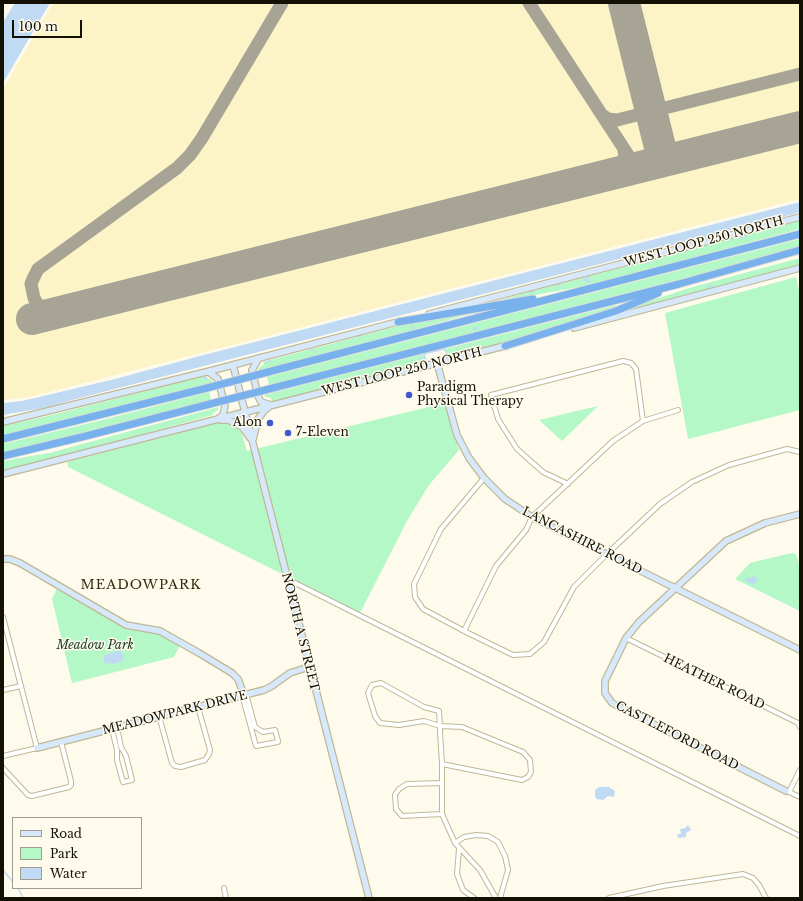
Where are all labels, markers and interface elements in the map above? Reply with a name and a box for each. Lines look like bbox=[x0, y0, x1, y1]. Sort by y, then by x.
scale bar bbox=[14, 12, 84, 38]
text: 100 m bbox=[19, 19, 58, 34]
street label: WEST LOOP 250 NORTH bbox=[623, 214, 785, 270]
street label: WEST LOOP 250 NORTH bbox=[320, 345, 484, 399]
place label: Paradigm Physical Therapy bbox=[417, 381, 523, 409]
marker: Paradigm Physical Therapy bbox=[404, 390, 414, 400]
place label: Alon bbox=[233, 416, 262, 430]
marker: Alon bbox=[265, 418, 275, 428]
place label: 7-Eleven bbox=[296, 426, 349, 440]
marker: 7-Eleven bbox=[283, 428, 293, 438]
street label: LANCASHIRE ROAD bbox=[519, 504, 645, 578]
street label: NORTH A STREET bbox=[278, 571, 322, 693]
district label: MEADOWPARK bbox=[81, 577, 201, 593]
park label: Meadow Park bbox=[56, 639, 134, 653]
street label: HEATHER ROAD bbox=[661, 651, 767, 713]
street label: MEADOWPARK DRIVE bbox=[101, 688, 249, 738]
street label: CASTLEFORD ROAD bbox=[613, 699, 741, 773]
legend bbox=[12, 817, 142, 889]
text: Road bbox=[50, 826, 82, 841]
text: Park bbox=[50, 846, 78, 861]
text: Water bbox=[50, 866, 87, 881]

